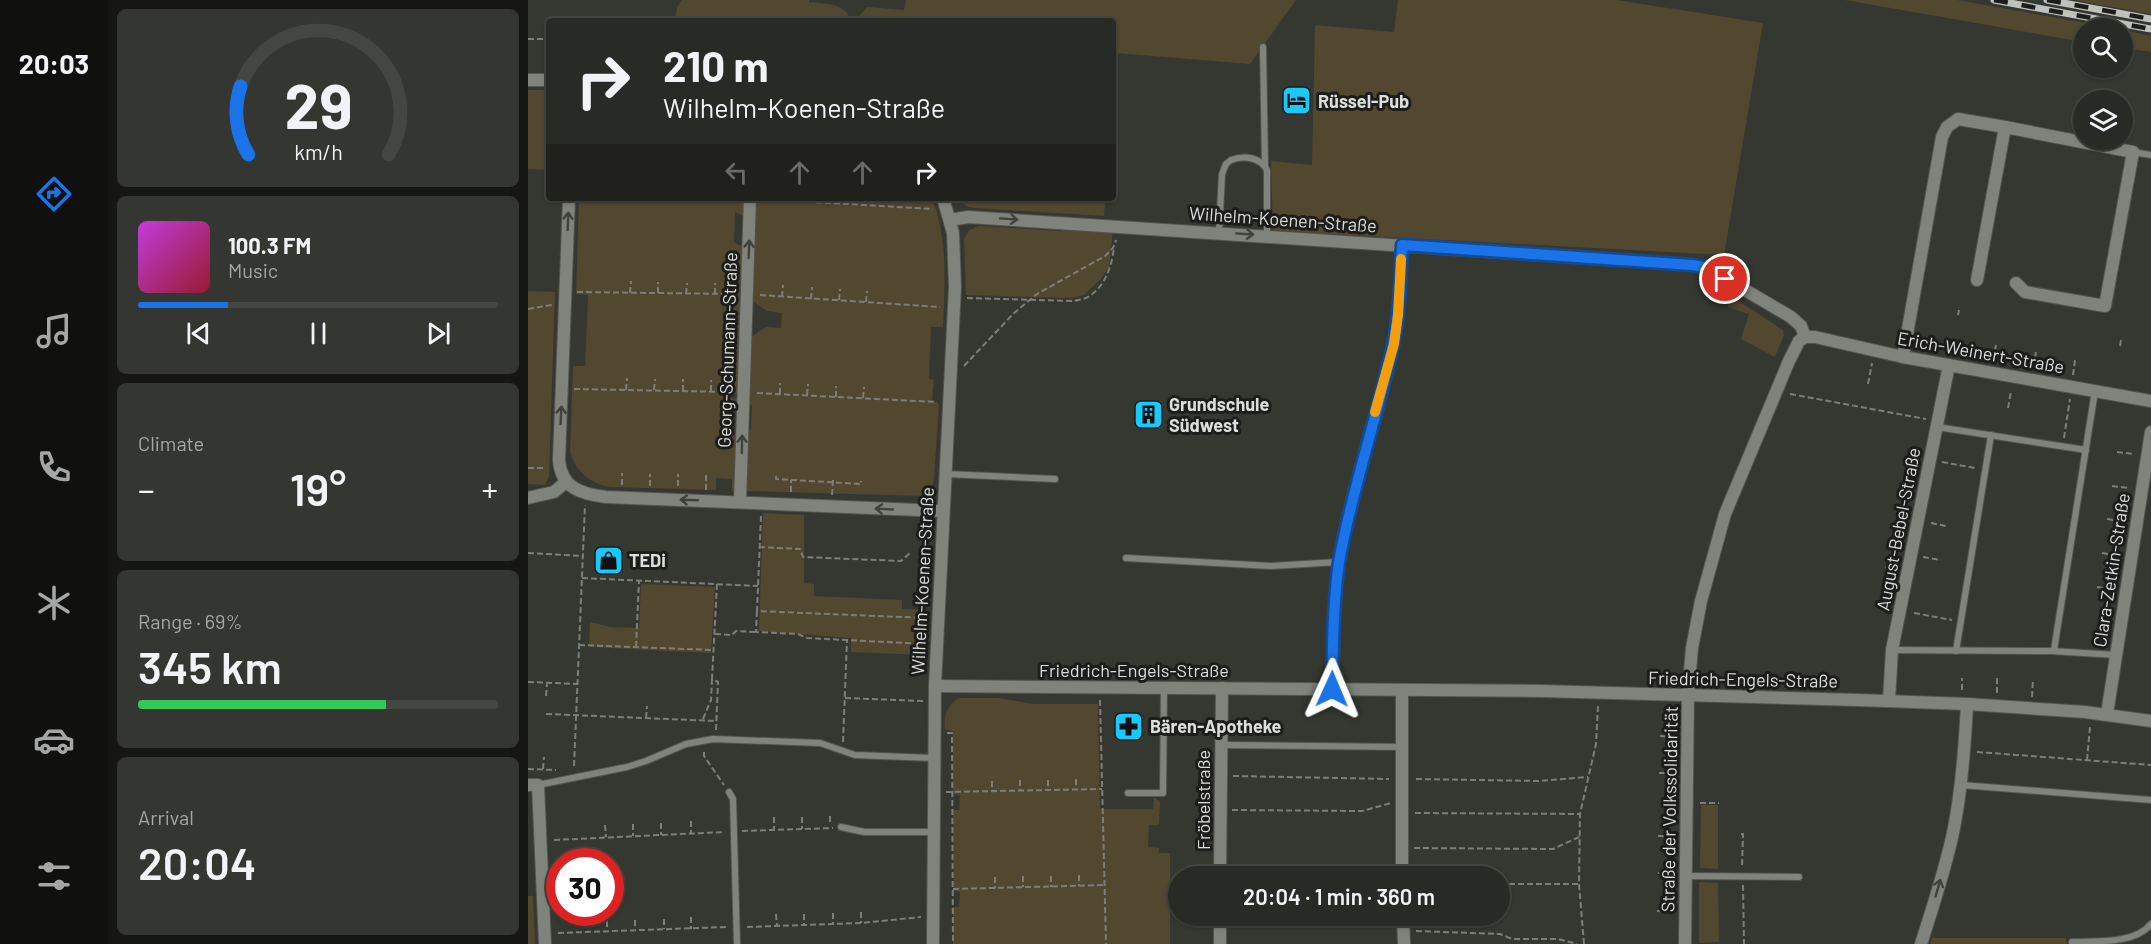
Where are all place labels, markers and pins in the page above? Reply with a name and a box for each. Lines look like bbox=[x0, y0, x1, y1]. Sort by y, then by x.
hotel icon: Rüssel-Pub bbox=[1281, 85, 1313, 117]
place label: Rüssel-Pub bbox=[1318, 90, 1409, 112]
pin bbox=[1699, 253, 1750, 304]
place label: Grundschule Südwest bbox=[1169, 393, 1269, 436]
building icon: Grundschule Südwest bbox=[1132, 398, 1164, 430]
shop icon: TEDi bbox=[592, 544, 624, 576]
place label: TEDi bbox=[629, 549, 666, 571]
pharmacy icon: Bären-Apotheke bbox=[1113, 710, 1145, 742]
place label: Bären-Apotheke bbox=[1150, 715, 1281, 737]

